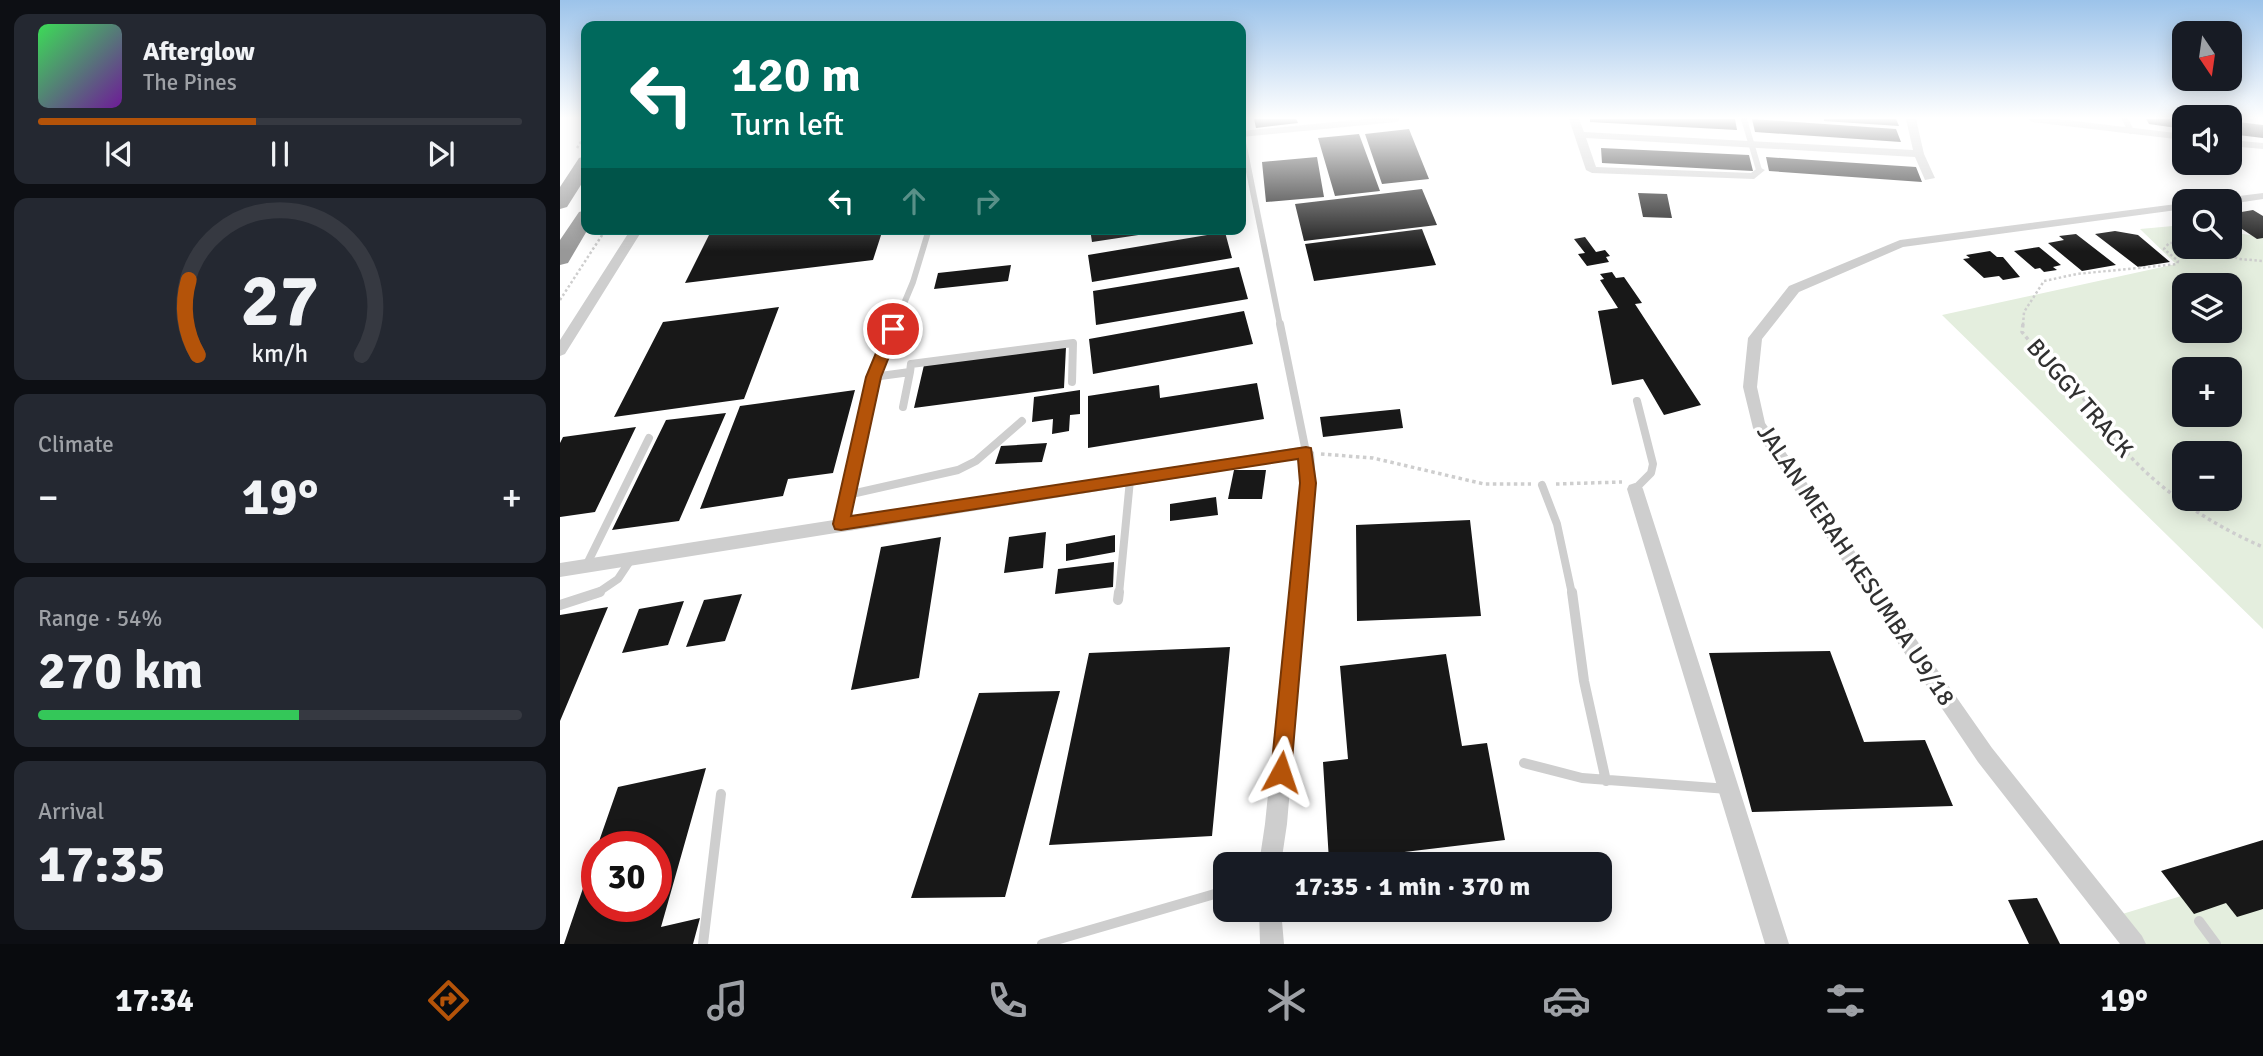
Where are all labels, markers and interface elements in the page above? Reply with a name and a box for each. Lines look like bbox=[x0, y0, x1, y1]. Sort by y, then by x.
north arrow bbox=[2172, 21, 2242, 91]
map controls bbox=[2172, 21, 2242, 511]
text: Afterglow bbox=[143, 36, 255, 68]
text: 120 m bbox=[731, 45, 861, 105]
icon: left bbox=[616, 49, 707, 140]
text: The Pines bbox=[143, 68, 237, 97]
text: Turn left bbox=[731, 105, 844, 144]
button: sound bbox=[2172, 105, 2242, 175]
icon: previous bbox=[100, 135, 138, 173]
icon: pause bbox=[261, 135, 299, 173]
icon: next bbox=[422, 135, 460, 173]
icon: left bbox=[822, 182, 860, 220]
icon: ahead bbox=[895, 182, 933, 220]
icon: right bbox=[968, 182, 1006, 220]
button: search bbox=[2172, 189, 2242, 259]
text: 27 bbox=[241, 257, 319, 346]
button: layers bbox=[2172, 273, 2242, 343]
pin bbox=[863, 299, 923, 359]
icon: arrive bbox=[874, 310, 912, 348]
street label: BUGGY TRACK bbox=[2020, 332, 2140, 464]
text: km/h bbox=[252, 337, 308, 368]
button: + bbox=[2172, 357, 2242, 427]
street label: JALAN MERAH KESUMBA U9/18 bbox=[1750, 418, 1962, 712]
text: Climate bbox=[38, 430, 114, 459]
button: − bbox=[2172, 441, 2242, 511]
text: 19° bbox=[242, 465, 318, 529]
text: − bbox=[38, 474, 59, 521]
text: + bbox=[501, 474, 522, 521]
text: Range · 54% bbox=[38, 604, 162, 633]
text: 270 km bbox=[38, 639, 203, 703]
position arrow bbox=[1244, 735, 1318, 809]
text: Arrival bbox=[38, 797, 104, 826]
speed limit sign: 30 bbox=[581, 831, 672, 922]
text: 17:35 bbox=[38, 832, 166, 896]
text: 17:35 · 1 min · 370 m bbox=[1295, 871, 1530, 903]
icon: directions bbox=[424, 976, 473, 1025]
icon: music bbox=[703, 976, 752, 1025]
icon: phone bbox=[983, 976, 1032, 1025]
icon: climate bbox=[1262, 976, 1311, 1025]
icon: car bbox=[1542, 976, 1591, 1025]
icon: filters bbox=[1821, 976, 1870, 1025]
text: 17:34 bbox=[115, 981, 194, 1020]
text: 19° bbox=[2100, 981, 2148, 1020]

